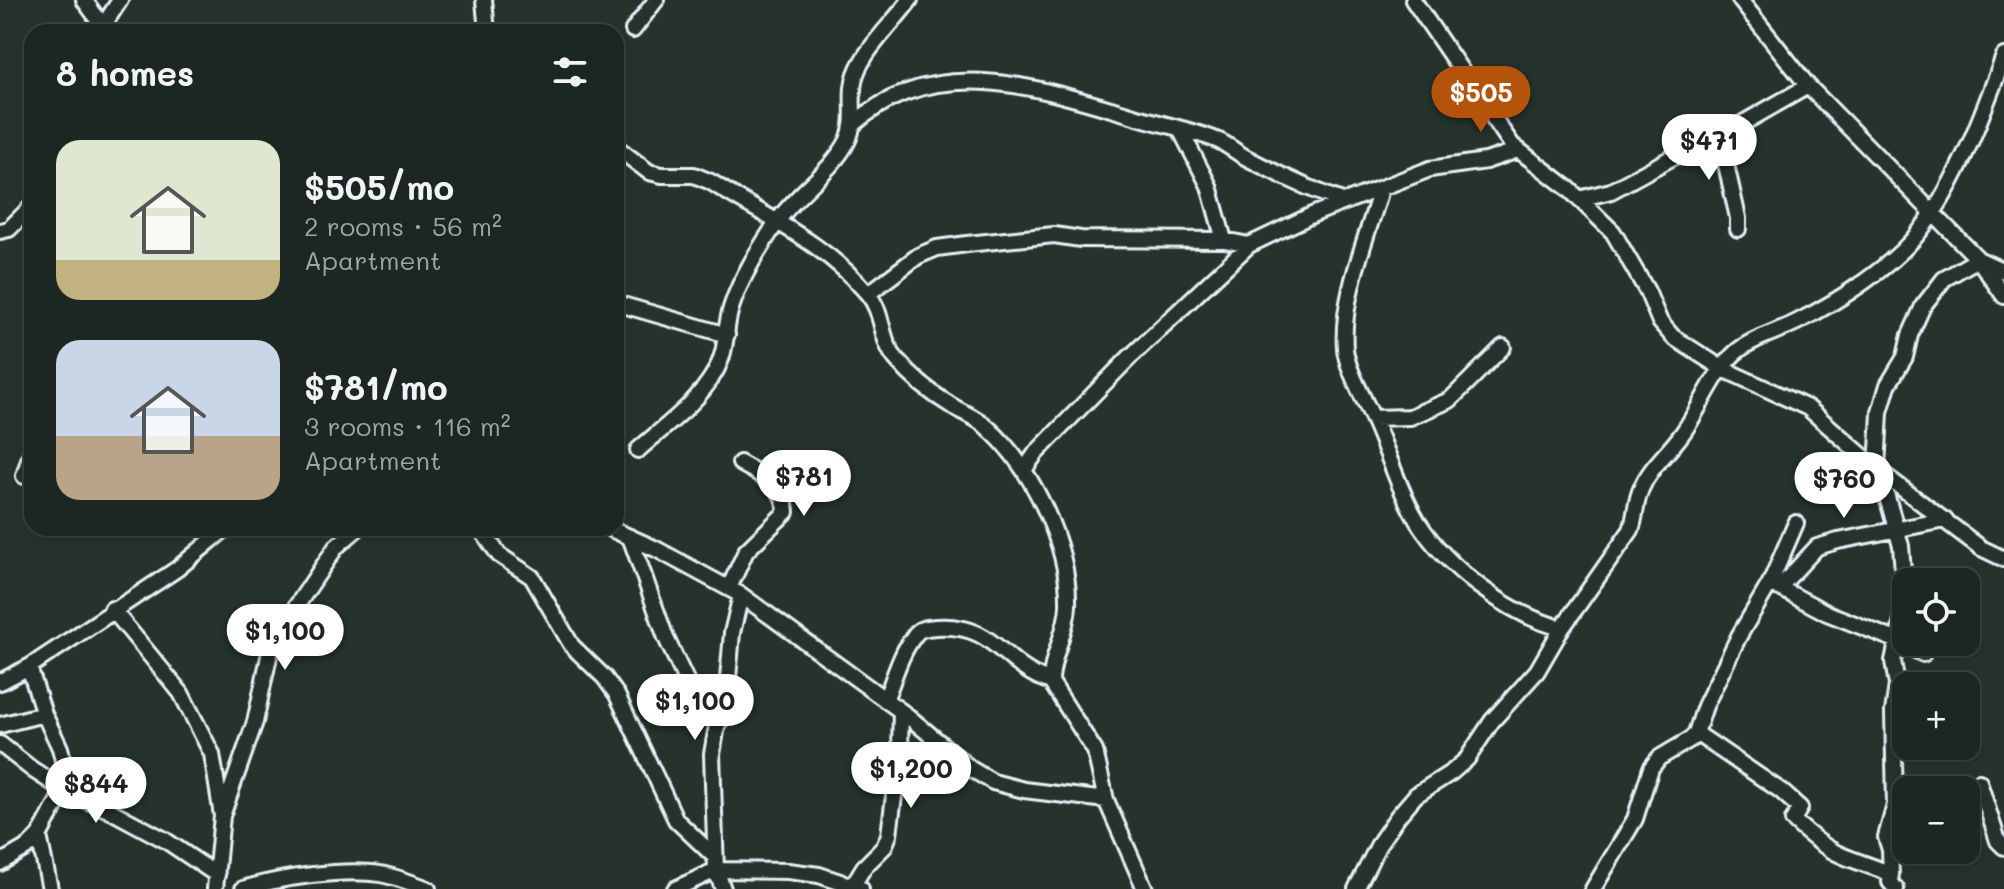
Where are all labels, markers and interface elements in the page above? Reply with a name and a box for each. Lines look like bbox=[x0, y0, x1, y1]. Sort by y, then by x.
text: 8 homes bbox=[56, 50, 194, 95]
icon: filters bbox=[548, 50, 592, 94]
pin: $505 bbox=[1434, 66, 1528, 134]
text: $505 bbox=[1449, 75, 1513, 109]
pin: $471 bbox=[1662, 114, 1756, 182]
text: $471 bbox=[1680, 123, 1738, 157]
text: $505/mo bbox=[304, 164, 454, 209]
icon: home bbox=[120, 172, 216, 268]
text: 2 rooms · 56 m² bbox=[304, 209, 502, 243]
text: Apartment bbox=[304, 243, 441, 277]
text: $781/mo bbox=[304, 364, 448, 409]
icon: home bbox=[120, 372, 216, 468]
text: 3 rooms · 116 m² bbox=[304, 409, 511, 443]
text: Apartment bbox=[304, 443, 441, 477]
pin: $781 bbox=[757, 450, 851, 518]
pin: $760 bbox=[1797, 452, 1891, 520]
text: $781 bbox=[775, 459, 833, 493]
text: $760 bbox=[1813, 461, 1876, 495]
map controls bbox=[1892, 568, 1980, 864]
button: locate bbox=[1892, 568, 1980, 656]
pin: $1,100 bbox=[220, 604, 350, 672]
text: $1,100 bbox=[245, 613, 325, 647]
button: + bbox=[1892, 672, 1980, 760]
pin: $1,100 bbox=[630, 674, 760, 742]
text: $1,100 bbox=[655, 683, 735, 717]
pin: $1,200 bbox=[846, 742, 976, 810]
text: $1,200 bbox=[869, 751, 953, 785]
pin: $844 bbox=[49, 757, 143, 825]
text: $844 bbox=[63, 766, 129, 800]
button: − bbox=[1892, 776, 1980, 864]

